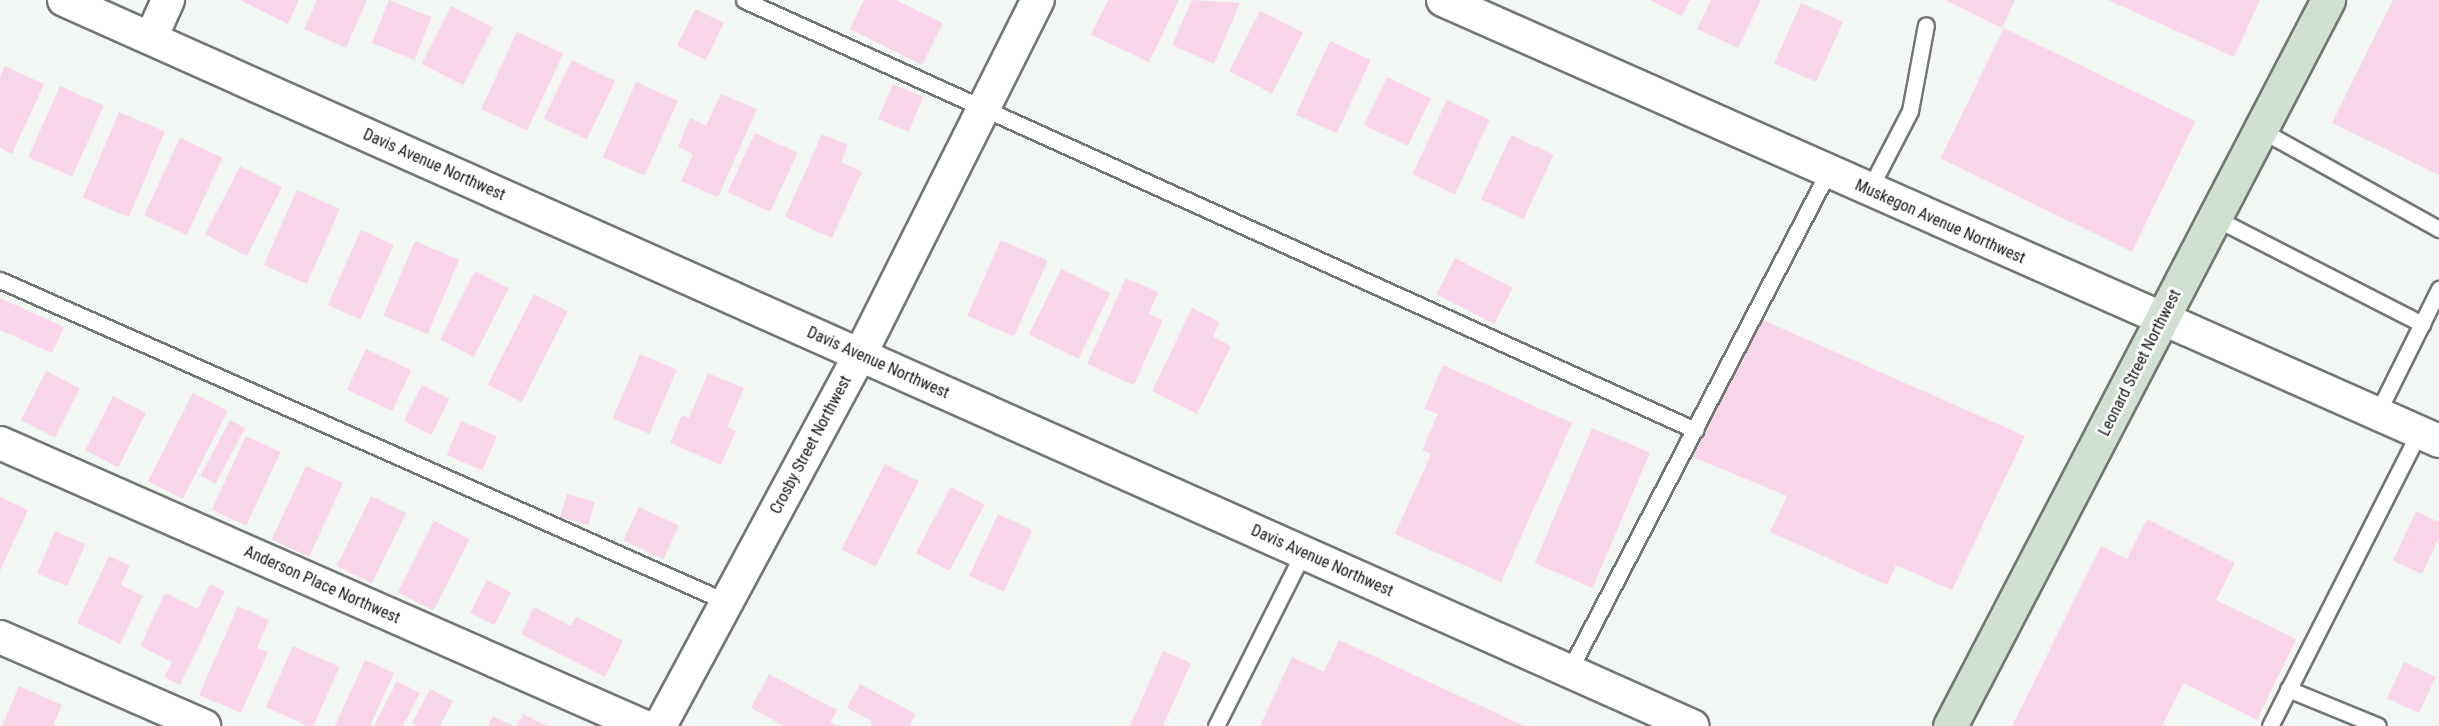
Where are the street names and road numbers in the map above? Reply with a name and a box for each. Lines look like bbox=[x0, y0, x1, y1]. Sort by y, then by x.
street label: Davis Avenue Northwest bbox=[360, 125, 508, 205]
street label: Muskegon Avenue Northwest bbox=[1852, 176, 2028, 268]
street label: Leonard Street Northwest bbox=[2095, 287, 2185, 439]
street label: Davis Avenue Northwest bbox=[804, 323, 952, 403]
street label: Crosby Street Northwest bbox=[766, 372, 856, 518]
street label: Davis Avenue Northwest bbox=[1248, 521, 1396, 601]
street label: Anderson Place Northwest bbox=[241, 542, 403, 628]

